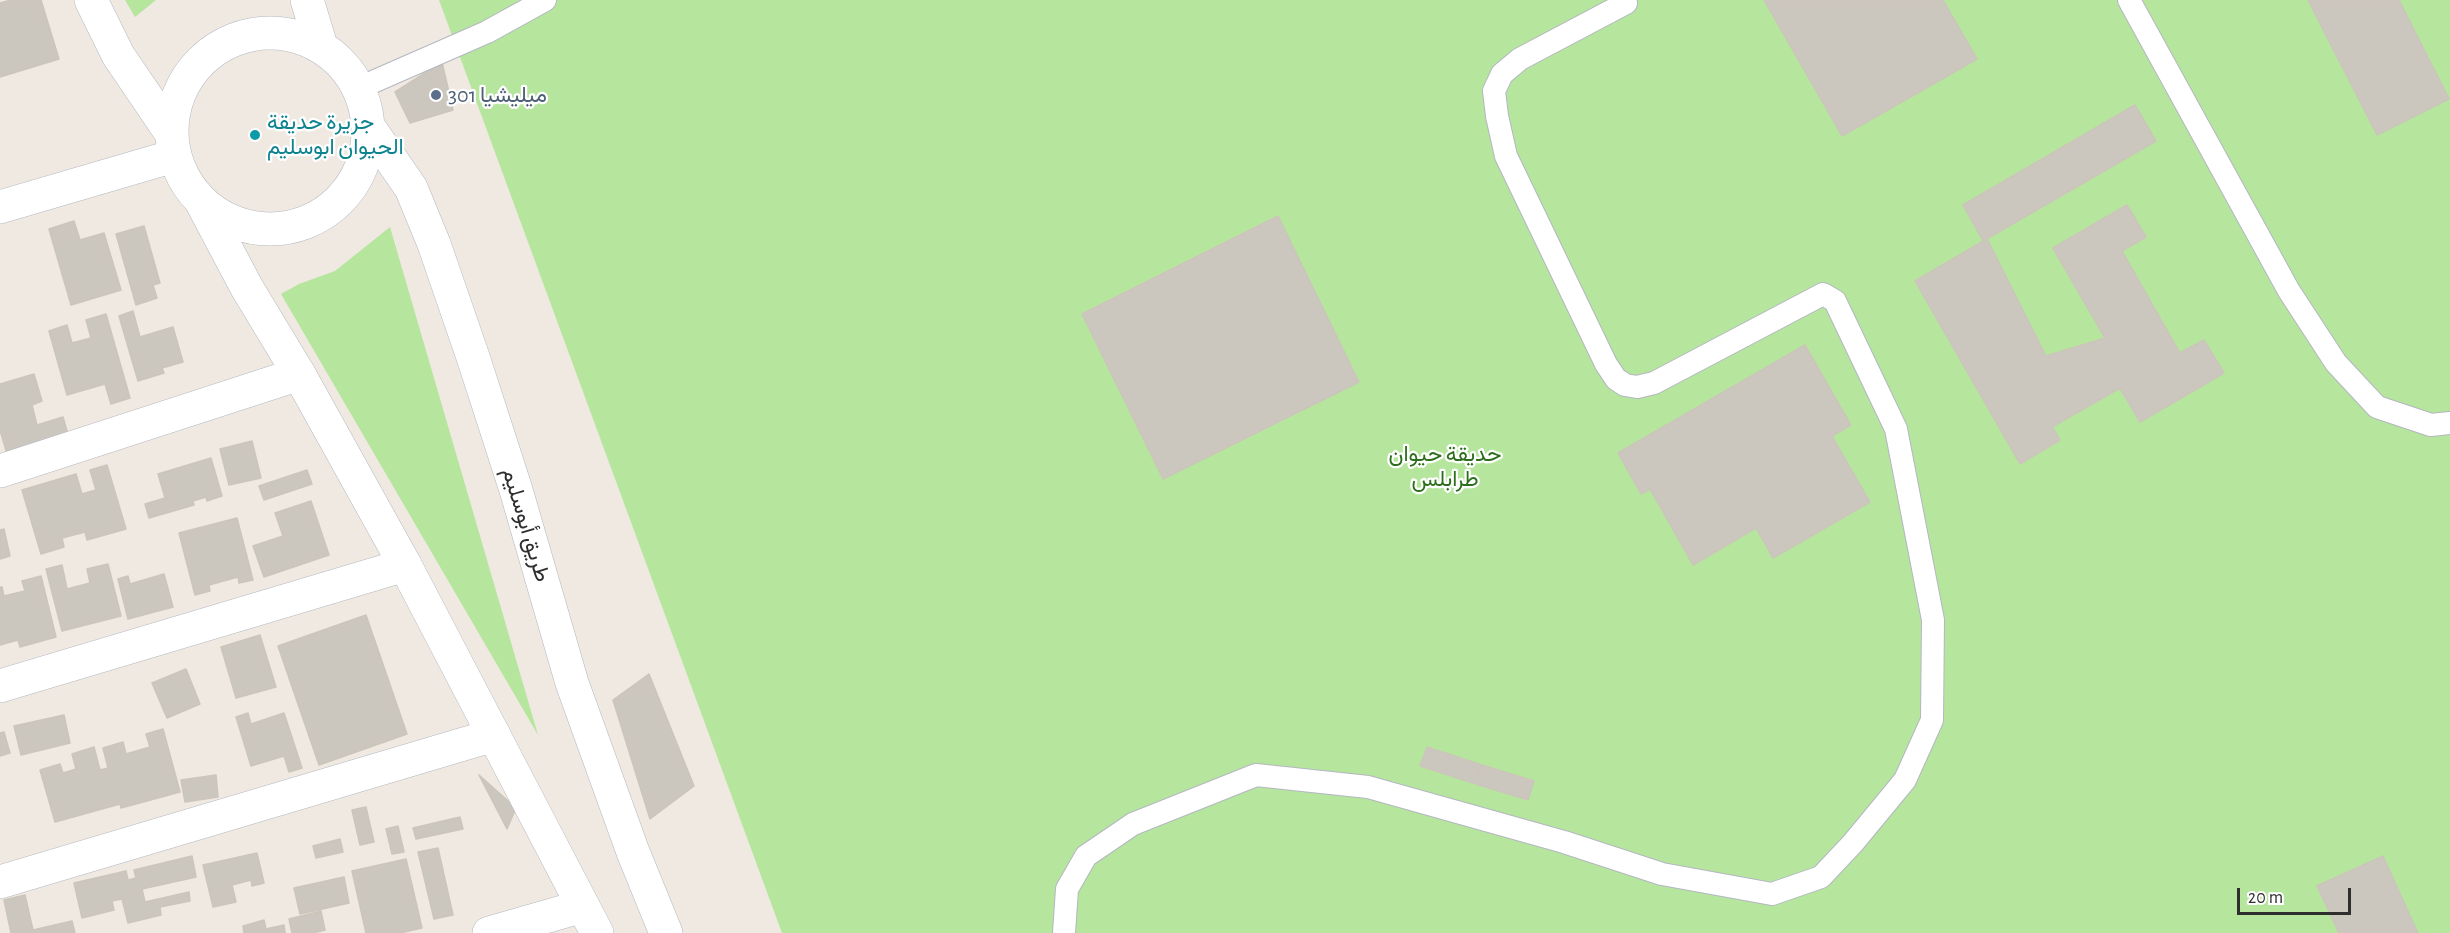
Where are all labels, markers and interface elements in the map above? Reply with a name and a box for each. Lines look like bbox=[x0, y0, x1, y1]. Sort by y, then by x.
place label: ميليشيا 301 bbox=[448, 82, 547, 108]
marker: ميليشيا 301 bbox=[429, 88, 443, 102]
place label: جزيرة حديقة الحيوان ابوسليم bbox=[267, 109, 404, 160]
marker: جزيرة حديقة الحيوان ابوسليم bbox=[248, 128, 262, 142]
park label: حديقة حيوان طرابلس bbox=[1389, 441, 1501, 493]
street label: طريق أبوسليم bbox=[496, 465, 556, 585]
scale bar bbox=[2240, 876, 2354, 914]
text: 20 m bbox=[2248, 889, 2283, 907]

